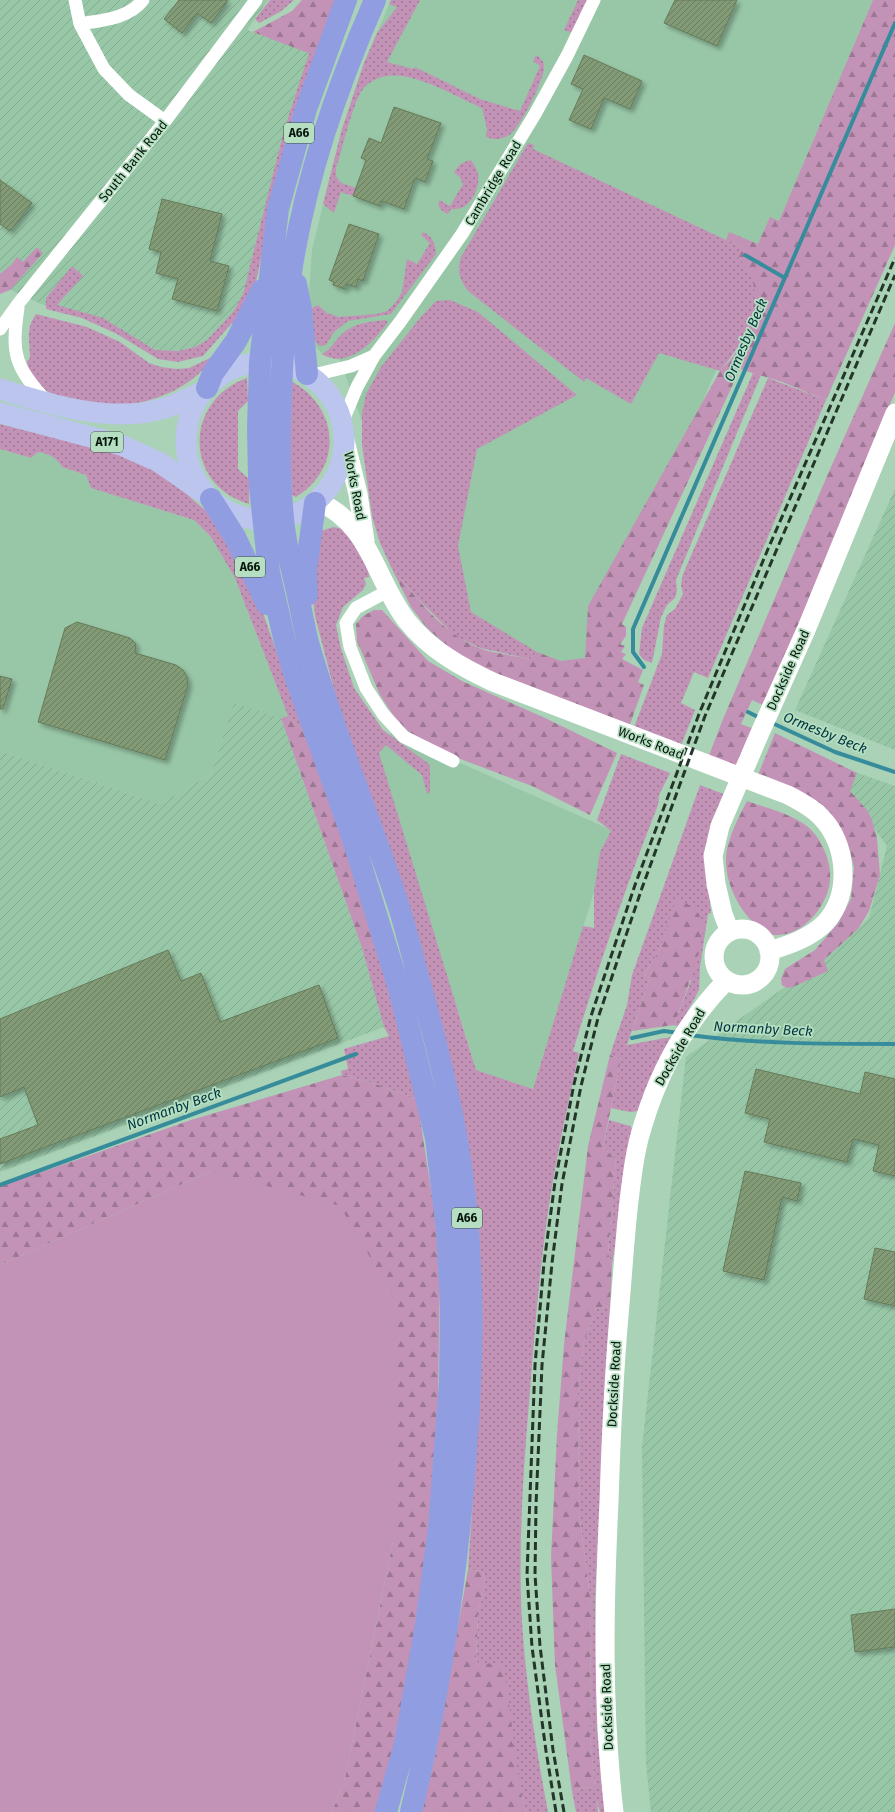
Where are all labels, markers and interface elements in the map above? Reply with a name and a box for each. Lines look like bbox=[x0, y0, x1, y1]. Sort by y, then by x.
street label: South Bank Road bbox=[95, 117, 171, 205]
road number: A66 bbox=[284, 123, 314, 143]
street label: Cambridge Road bbox=[462, 138, 524, 228]
water label: Ormesby Beck bbox=[721, 295, 771, 384]
road number: A171 bbox=[91, 432, 123, 452]
street label: Works Road bbox=[341, 451, 369, 521]
road number: A66 bbox=[235, 557, 265, 577]
street label: Dockside Road bbox=[763, 627, 813, 713]
water label: Ormesby Beck bbox=[781, 708, 870, 758]
street label: Works Road bbox=[616, 724, 686, 762]
street label: Dockside Road bbox=[652, 1006, 708, 1088]
water label: Normanby Beck bbox=[713, 1018, 813, 1040]
water label: Normanby Beck bbox=[124, 1084, 224, 1134]
road number: A66 bbox=[452, 1208, 482, 1228]
street label: Dockside Road bbox=[604, 1340, 624, 1428]
street label: Dockside Road bbox=[598, 1663, 616, 1751]

